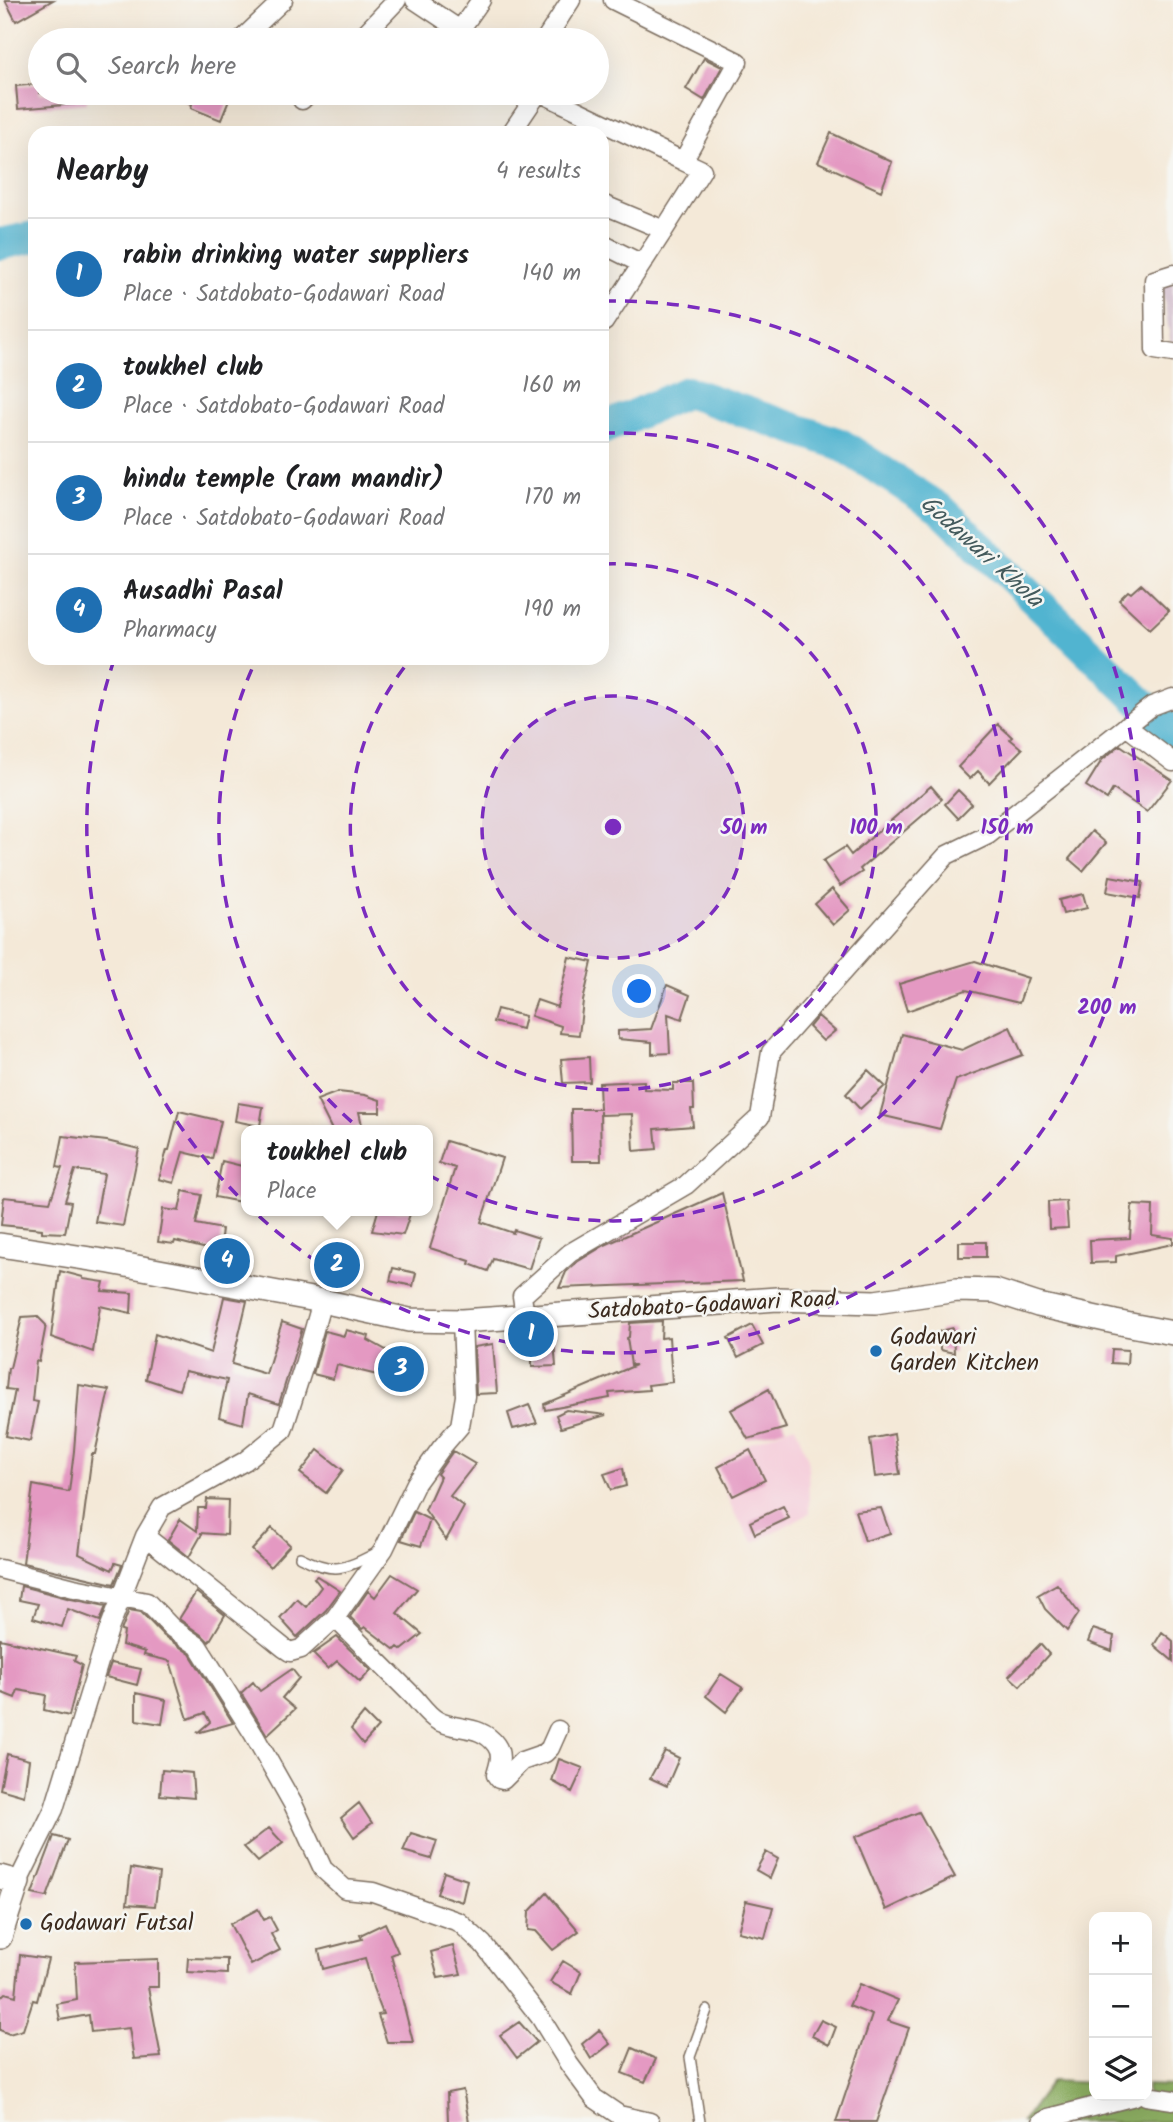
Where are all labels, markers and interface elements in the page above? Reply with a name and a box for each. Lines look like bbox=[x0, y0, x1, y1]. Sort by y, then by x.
search box bbox=[28, 28, 609, 105]
text: Search here bbox=[108, 46, 236, 88]
icon: search bbox=[52, 48, 90, 86]
text: Nearby bbox=[56, 148, 148, 196]
text: 4 results bbox=[496, 154, 581, 190]
text: rabin drinking water suppliers bbox=[123, 235, 469, 277]
text: 1 bbox=[76, 256, 82, 292]
text: 140 m bbox=[522, 256, 581, 292]
text: Place · Satdobato-Godawari Road bbox=[123, 277, 444, 313]
text: toukhel club bbox=[123, 347, 263, 389]
text: 2 bbox=[72, 368, 86, 404]
text: 160 m bbox=[522, 368, 581, 404]
text: Place · Satdobato-Godawari Road bbox=[123, 389, 444, 425]
text: hindu temple (ram mandir) bbox=[123, 459, 444, 501]
text: 3 bbox=[73, 480, 85, 516]
text: 170 m bbox=[524, 480, 581, 516]
water label: Godawari Khola bbox=[911, 486, 1053, 619]
text: Place · Satdobato-Godawari Road bbox=[123, 501, 444, 537]
text: Ausadhi Pasal bbox=[123, 571, 283, 613]
text: 4 bbox=[73, 592, 85, 628]
text: 190 m bbox=[524, 592, 581, 628]
text: Pharmacy bbox=[123, 613, 216, 649]
text: 50 m bbox=[720, 812, 767, 845]
text: 100 m bbox=[849, 812, 903, 845]
text: 150 m bbox=[980, 812, 1034, 845]
centre of rings bbox=[601, 815, 625, 839]
your location bbox=[622, 974, 656, 1008]
text: 200 m bbox=[1077, 992, 1137, 1025]
popup bbox=[241, 1125, 433, 1216]
text: toukhel club bbox=[267, 1132, 407, 1174]
text: Place bbox=[267, 1174, 316, 1210]
pin: 4 bbox=[204, 1235, 250, 1287]
pin: 2 bbox=[314, 1239, 360, 1291]
street label: Satdobato-Godawari Road bbox=[587, 1282, 837, 1330]
pin: 1 bbox=[508, 1308, 554, 1360]
place label: Godawari Garden Kitchen bbox=[890, 1320, 1039, 1382]
pin: 3 bbox=[378, 1343, 424, 1395]
marker: Godawari Garden Kitchen bbox=[868, 1343, 884, 1359]
place label: Godawari Futsal bbox=[40, 1906, 194, 1942]
map controls bbox=[1089, 1912, 1152, 2101]
button: + bbox=[1089, 1912, 1152, 1975]
marker: Godawari Futsal bbox=[18, 1916, 34, 1932]
button: − bbox=[1089, 1975, 1152, 2038]
button: layers bbox=[1089, 2038, 1152, 2101]

